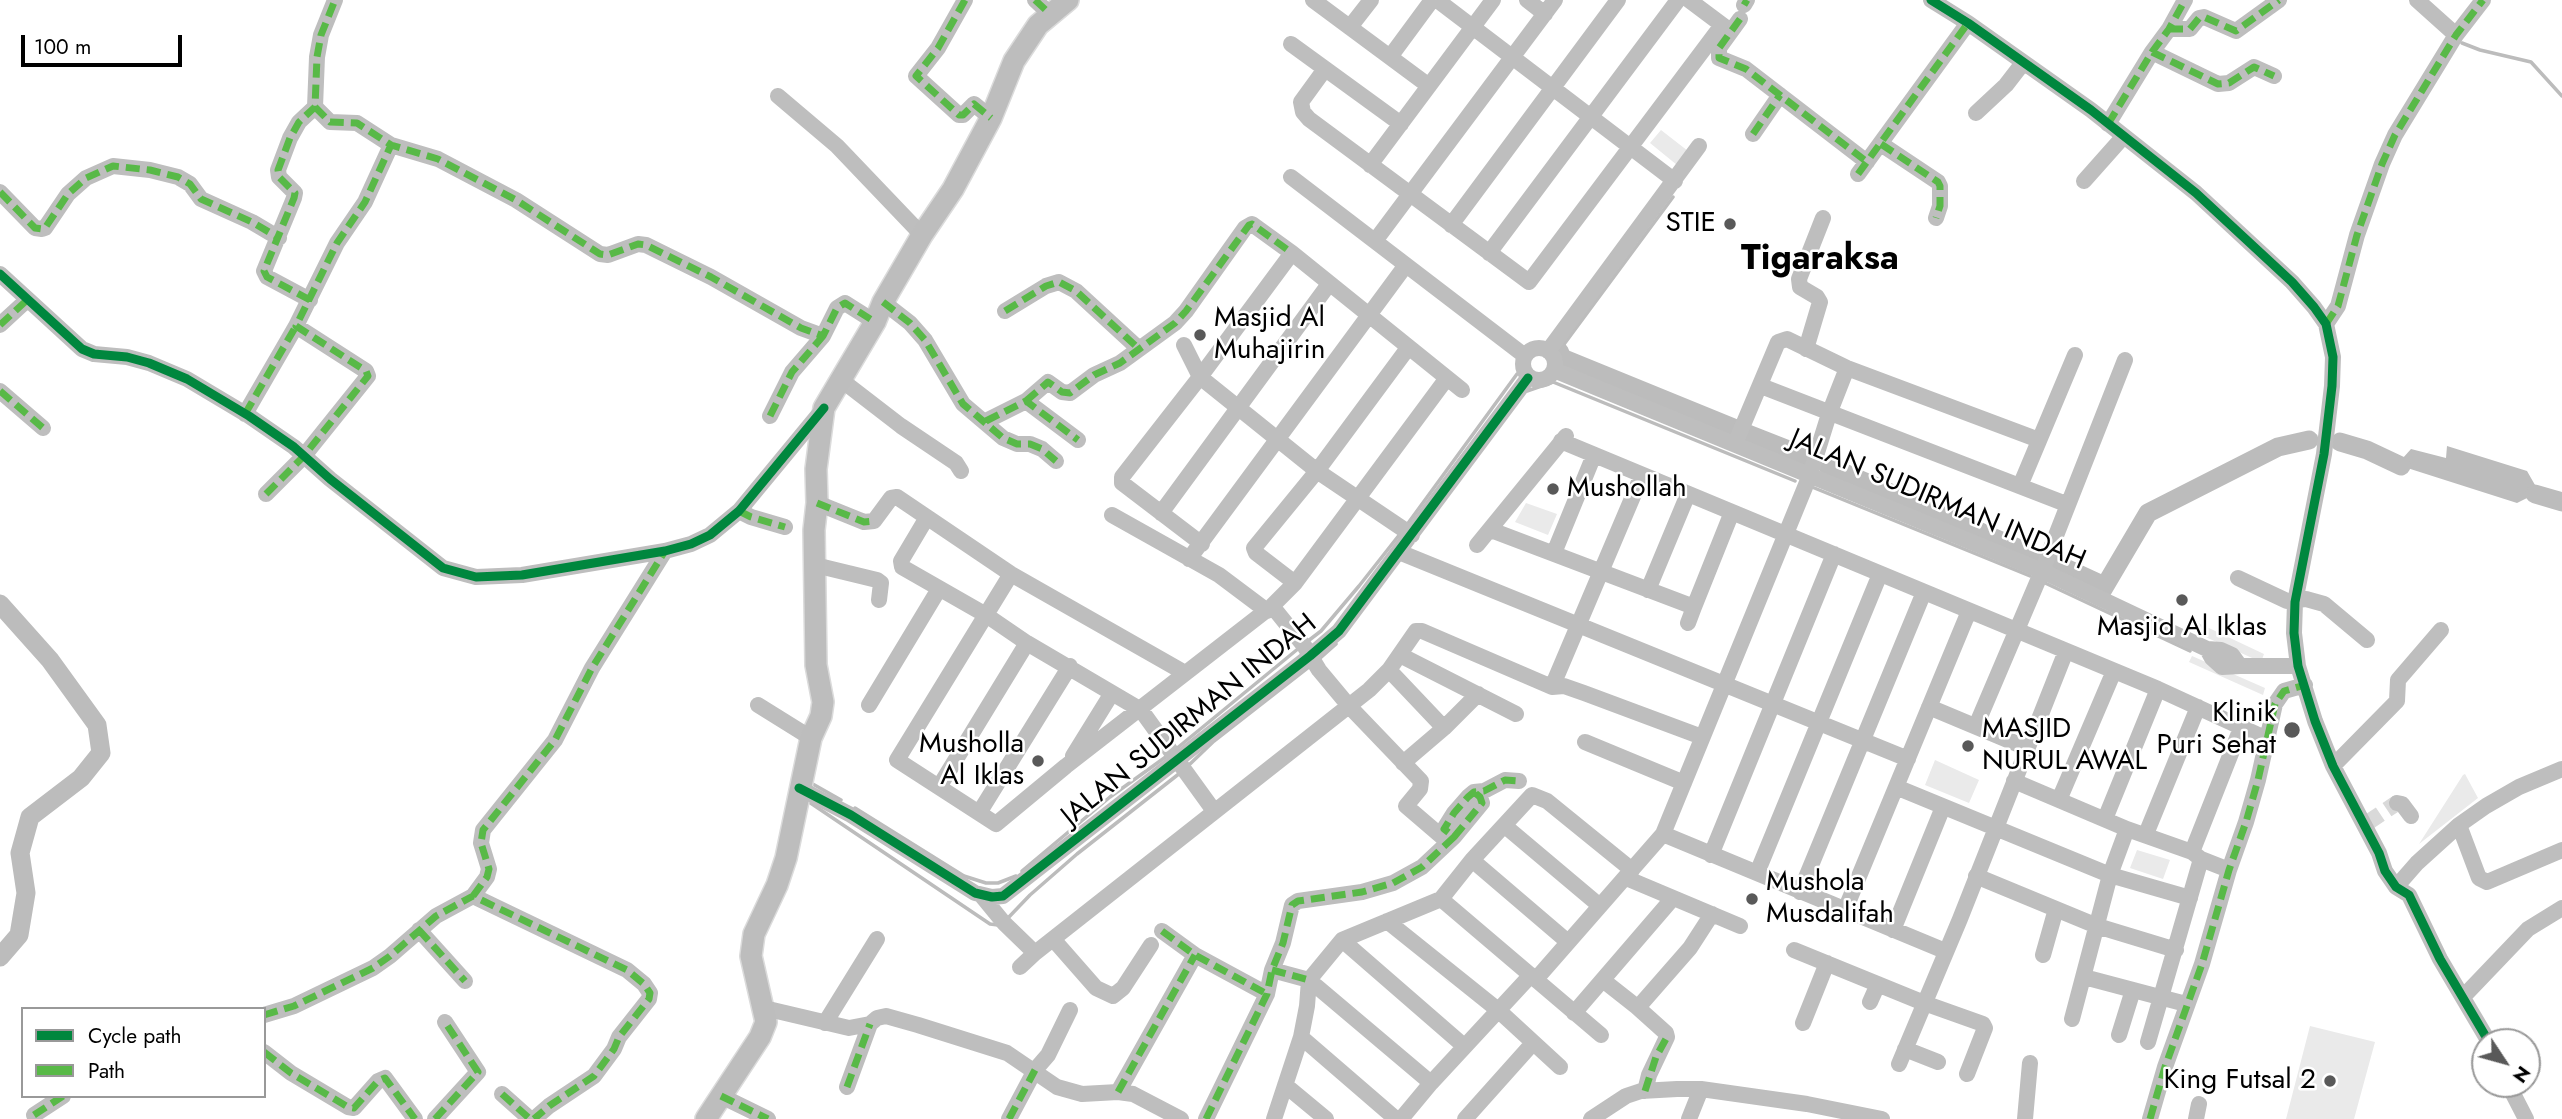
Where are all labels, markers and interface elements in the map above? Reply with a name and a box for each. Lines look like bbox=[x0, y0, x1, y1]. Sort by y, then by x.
scale bar bbox=[24, 21, 186, 65]
text: 100 m bbox=[34, 32, 91, 62]
place label: STIE bbox=[1665, 207, 1716, 241]
marker: STIE bbox=[1722, 216, 1738, 232]
district label: Tigaraksa bbox=[1741, 240, 1899, 282]
place label: Masjid Al Muhajirin bbox=[1214, 302, 1325, 368]
marker: Masjid Al Muhajirin bbox=[1192, 327, 1208, 343]
street label: JALAN SUDIRMAN INDAH bbox=[1784, 423, 2090, 579]
place label: Mushollah bbox=[1567, 472, 1687, 506]
marker: Mushollah bbox=[1545, 481, 1561, 497]
marker: Masjid Al Iklas bbox=[2174, 592, 2190, 608]
street label: JALAN SUDIRMAN INDAH bbox=[1056, 608, 1324, 834]
place label: Masjid Al Iklas bbox=[2097, 611, 2267, 645]
place label: Klinik Puri Sehat bbox=[2157, 697, 2276, 763]
place label: MASJID NURUL AWAL bbox=[1982, 713, 2147, 779]
marker: Klinik Puri Sehat bbox=[2282, 720, 2302, 740]
place label: Musholla Al Iklas bbox=[919, 728, 1024, 794]
marker: MASJID NURUL AWAL bbox=[1960, 738, 1976, 754]
marker: Musholla Al Iklas bbox=[1030, 753, 1046, 769]
place label: Mushola Musdalifah bbox=[1766, 866, 1894, 932]
marker: Mushola Musdalifah bbox=[1744, 891, 1760, 907]
legend bbox=[21, 1007, 266, 1098]
text: Cycle path bbox=[88, 1021, 181, 1051]
north arrow bbox=[2471, 1028, 2541, 1098]
text: Path bbox=[88, 1056, 125, 1086]
text: N bbox=[2506, 1060, 2537, 1089]
place label: King Futsal 2 bbox=[2163, 1064, 2316, 1098]
marker: King Futsal 2 bbox=[2322, 1073, 2338, 1089]

